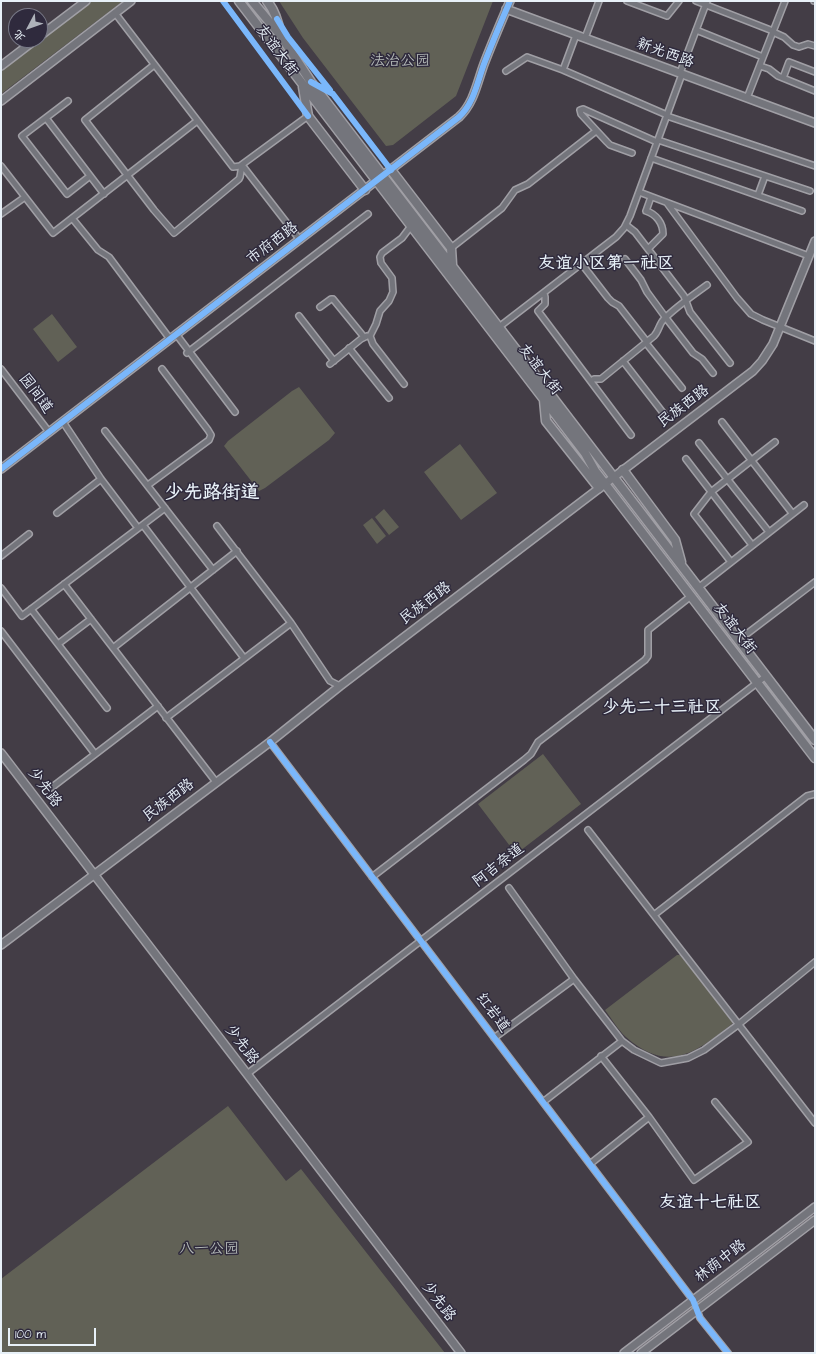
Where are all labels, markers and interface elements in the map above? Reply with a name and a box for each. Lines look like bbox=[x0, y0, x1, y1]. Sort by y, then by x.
north arrow bbox=[8, 8, 48, 48]
street label: 友谊大街 bbox=[251, 22, 301, 80]
text: 北 bbox=[10, 26, 29, 45]
street label: 新光西路 bbox=[634, 35, 696, 73]
park label: 法治公园 bbox=[370, 53, 430, 71]
street label: 市府西路 bbox=[244, 219, 302, 269]
district label: 友谊小区第一社区 bbox=[538, 254, 674, 274]
street label: 友谊大街 bbox=[513, 341, 565, 399]
street label: 园间道 bbox=[14, 371, 56, 417]
street label: 民族西路 bbox=[655, 382, 713, 432]
district label: 少先路街道 bbox=[165, 483, 259, 505]
street label: 民族西路 bbox=[397, 579, 455, 629]
street label: 友谊大街 bbox=[708, 600, 760, 658]
district label: 少先二十三社区 bbox=[603, 698, 721, 718]
street label: 少先路 bbox=[23, 765, 65, 811]
street label: 民族西路 bbox=[140, 776, 198, 826]
street label: 阿吉奈道 bbox=[470, 840, 528, 892]
street label: 红岩道 bbox=[471, 990, 513, 1036]
street label: 少先路 bbox=[220, 1022, 262, 1068]
district label: 友谊十七社区 bbox=[659, 1193, 761, 1213]
street label: 林荫中路 bbox=[692, 1237, 750, 1287]
park label: 八一公园 bbox=[179, 1241, 239, 1259]
street label: 少先路 bbox=[417, 1279, 459, 1325]
scale bar bbox=[10, 1320, 98, 1346]
text: 100 m bbox=[15, 1326, 46, 1343]

